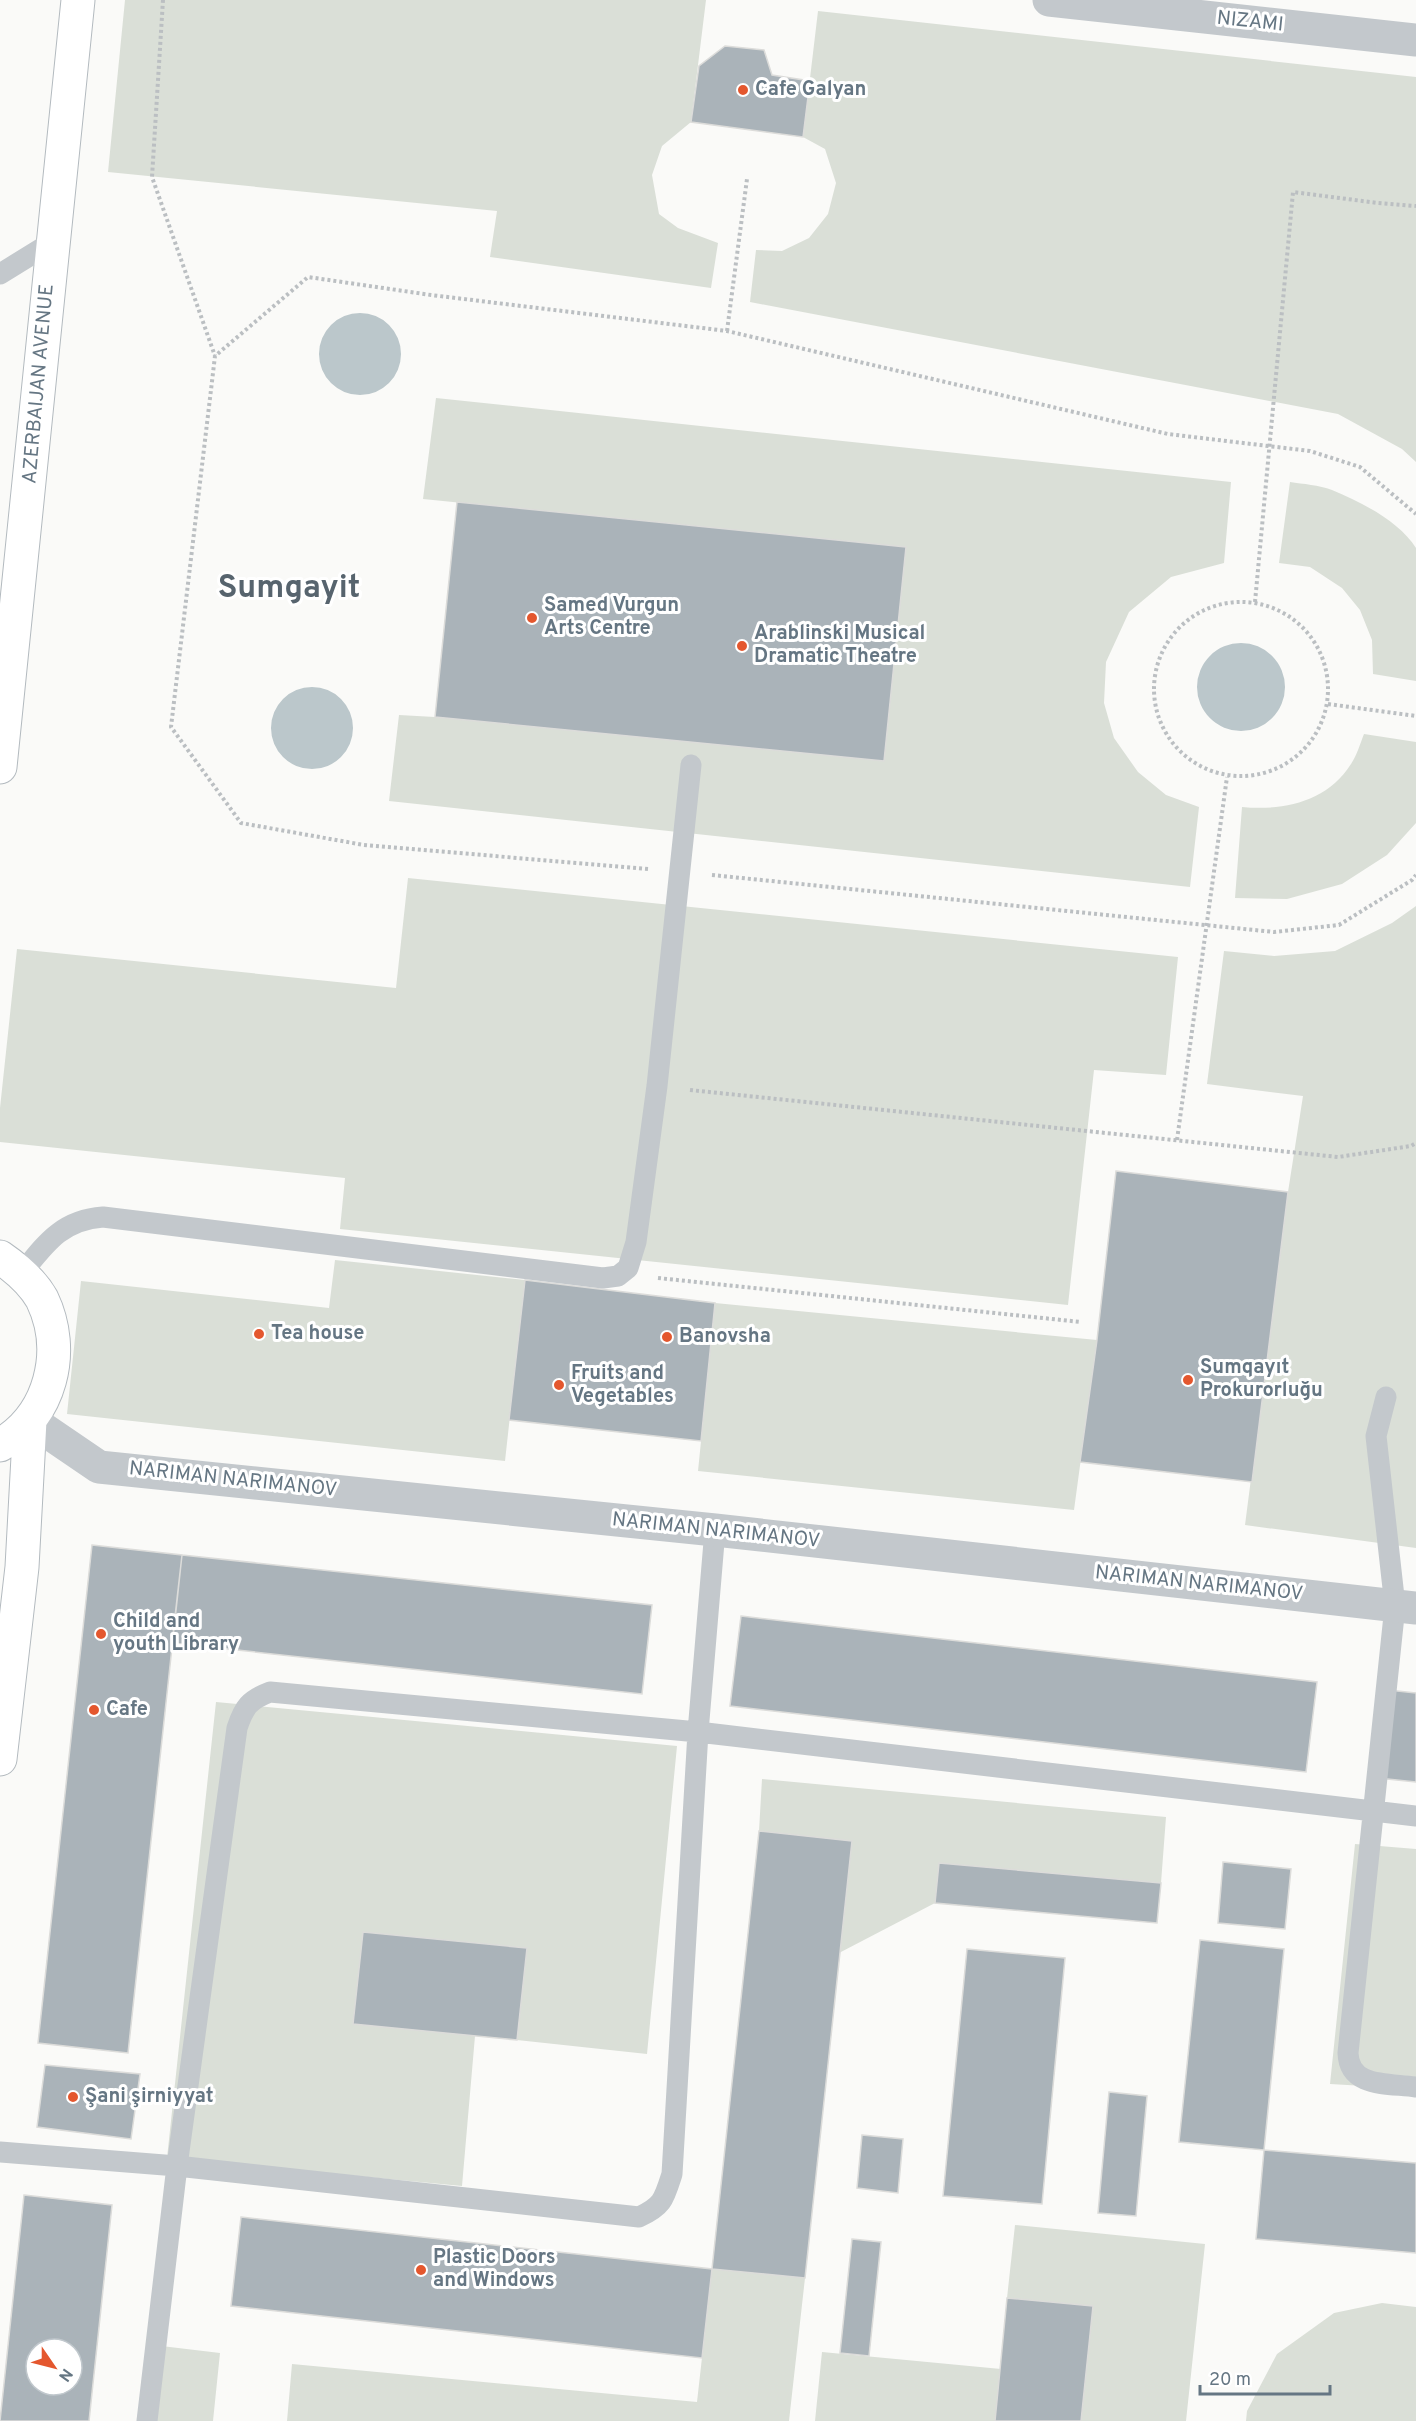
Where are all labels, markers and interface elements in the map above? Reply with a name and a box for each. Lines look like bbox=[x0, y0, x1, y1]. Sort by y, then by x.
street label: NIZAMI bbox=[1215, 6, 1285, 38]
place label: Cafe Galyan bbox=[755, 77, 866, 103]
marker: Cafe Galyan bbox=[736, 83, 750, 97]
street label: AZERBAIJAN AVENUE bbox=[17, 283, 61, 485]
district label: Sumgayit bbox=[218, 569, 360, 609]
place label: Samed Vurgun Arts Centre bbox=[544, 593, 679, 642]
marker: Samed Vurgun Arts Centre bbox=[525, 611, 539, 625]
place label: Arablinski Musical Dramatic Theatre bbox=[754, 621, 925, 670]
marker: Arablinski Musical Dramatic Theatre bbox=[735, 639, 749, 653]
place label: Tea house bbox=[271, 1321, 364, 1347]
place label: Banovsha bbox=[679, 1324, 771, 1350]
marker: Tea house bbox=[252, 1327, 266, 1341]
marker: Banovsha bbox=[660, 1330, 674, 1344]
place label: Sumqayıt Prokurorluğu bbox=[1200, 1355, 1323, 1404]
place label: Fruits and Vegetables bbox=[571, 1361, 674, 1410]
marker: Sumqayıt Prokurorluğu bbox=[1181, 1373, 1195, 1387]
marker: Fruits and Vegetables bbox=[552, 1378, 566, 1392]
street label: NARIMAN NARIMANOV bbox=[128, 1456, 338, 1504]
street label: NARIMAN NARIMANOV bbox=[611, 1507, 821, 1555]
street label: NARIMAN NARIMANOV bbox=[1094, 1560, 1304, 1608]
place label: Child and youth Library bbox=[113, 1609, 239, 1658]
marker: Child and youth Library bbox=[94, 1627, 108, 1641]
place label: Cafe bbox=[106, 1697, 148, 1723]
marker: Cafe bbox=[87, 1703, 101, 1717]
place label: Şani şirniyyat bbox=[85, 2084, 214, 2110]
marker: Şani şirniyyat bbox=[66, 2090, 80, 2104]
place label: Plastic Doors and Windows bbox=[433, 2245, 556, 2294]
marker: Plastic Doors and Windows bbox=[414, 2263, 428, 2277]
north arrow bbox=[24, 2337, 84, 2397]
scale bar bbox=[1200, 2358, 1330, 2396]
text: N bbox=[53, 2364, 76, 2385]
text: 20 m bbox=[1209, 2369, 1251, 2392]

